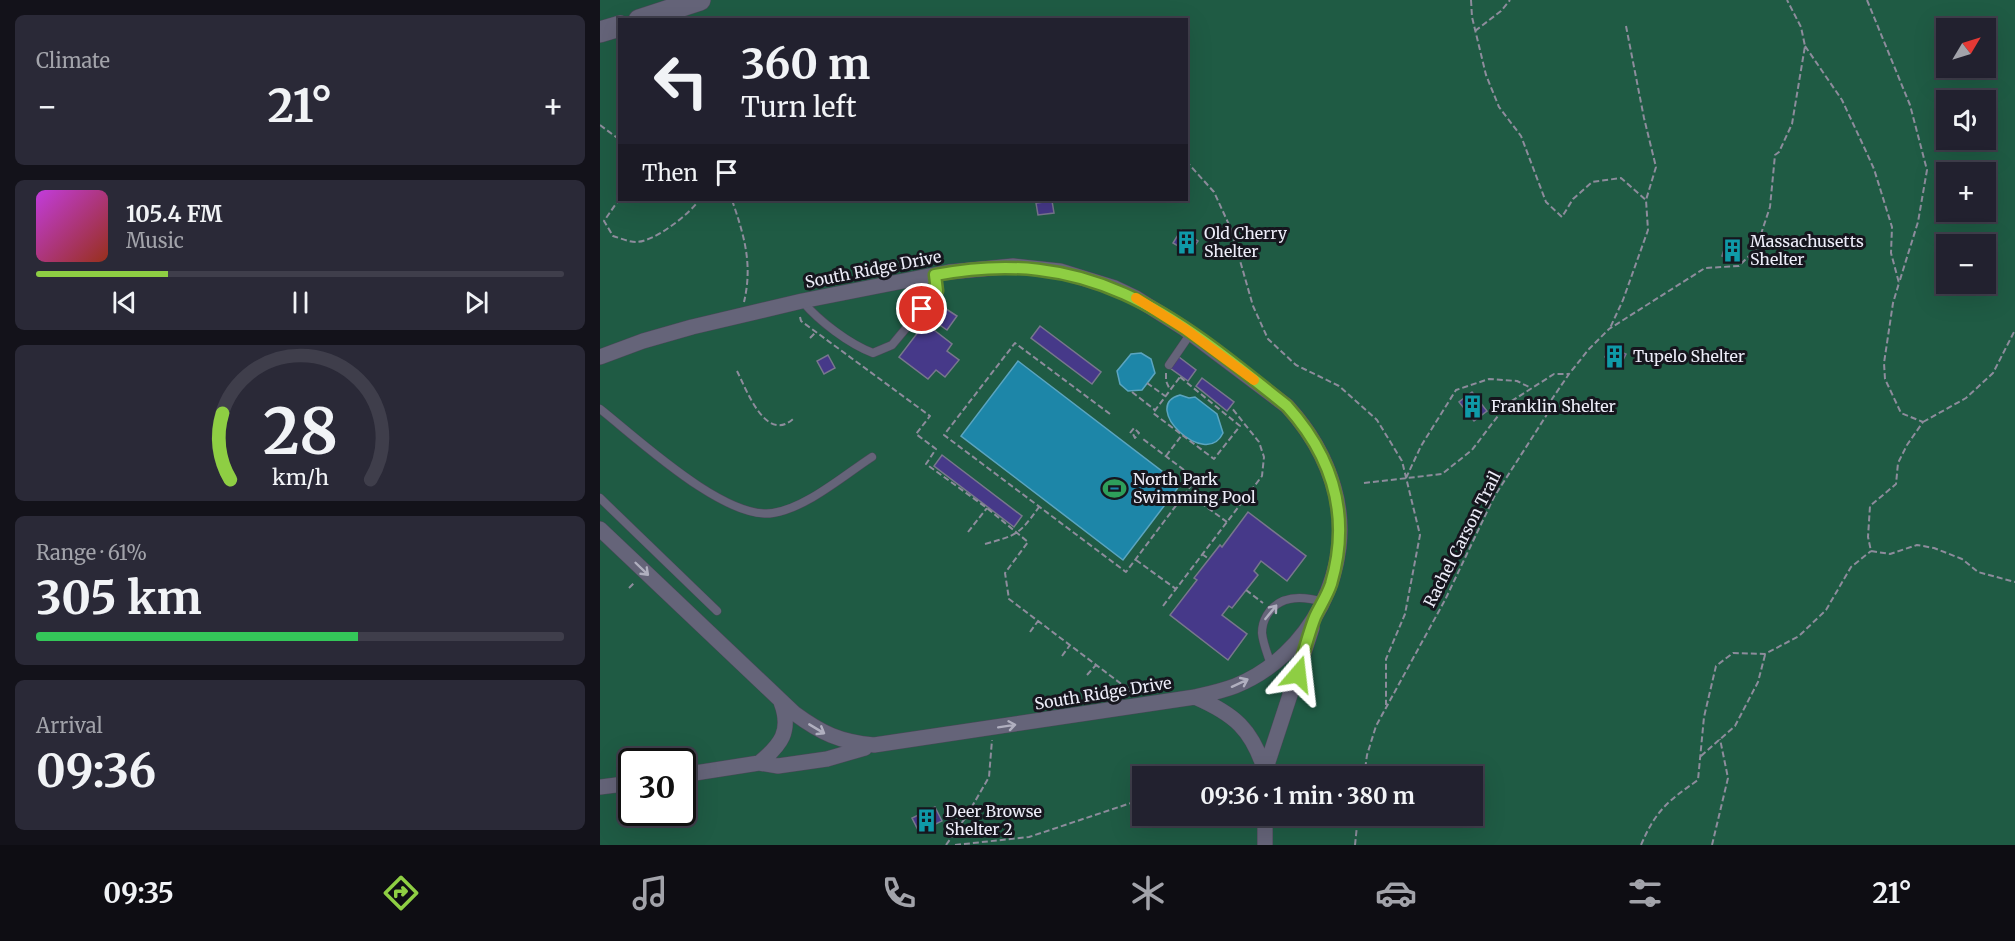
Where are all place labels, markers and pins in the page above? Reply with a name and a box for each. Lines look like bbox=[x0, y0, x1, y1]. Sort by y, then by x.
place label: Old Cherry Shelter bbox=[1204, 223, 1288, 261]
building icon: Old Cherry Shelter bbox=[1173, 229, 1199, 255]
place label: Massachusetts Shelter bbox=[1750, 231, 1864, 269]
building icon: Massachusetts Shelter bbox=[1719, 237, 1745, 263]
pin bbox=[896, 283, 947, 334]
building icon: Tupelo Shelter bbox=[1602, 343, 1628, 369]
place label: Tupelo Shelter bbox=[1633, 346, 1745, 366]
building icon: Franklin Shelter bbox=[1460, 393, 1486, 419]
place label: Franklin Shelter bbox=[1491, 396, 1616, 416]
place label: North Park Swimming Pool bbox=[1133, 469, 1256, 507]
sports icon: North Park Swimming Pool bbox=[1102, 475, 1128, 501]
place label: Deer Browse Shelter 2 bbox=[945, 801, 1042, 839]
building icon: Deer Browse Shelter 2 bbox=[914, 807, 940, 833]

